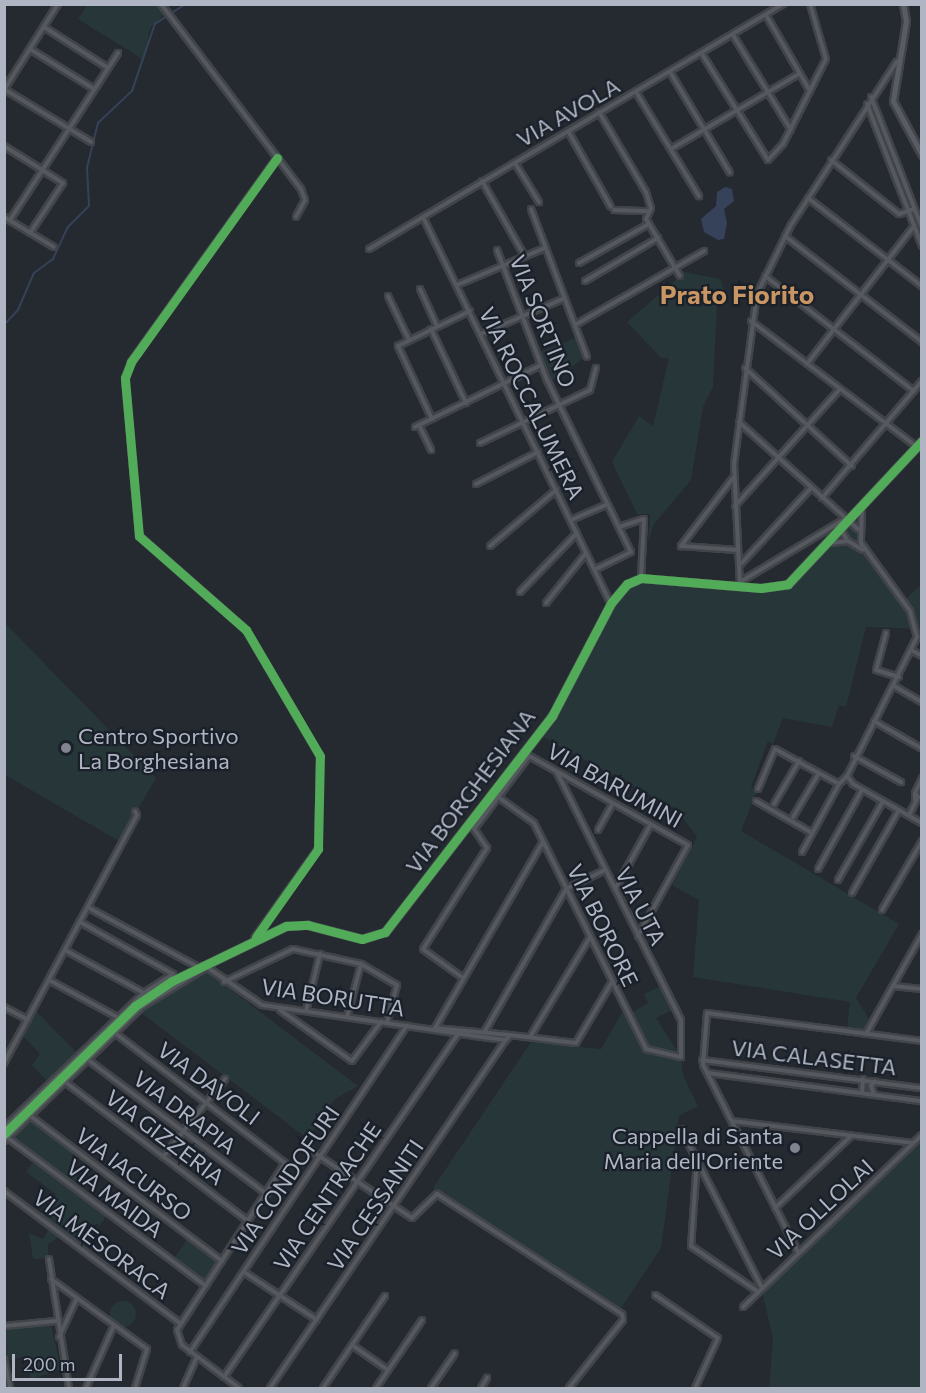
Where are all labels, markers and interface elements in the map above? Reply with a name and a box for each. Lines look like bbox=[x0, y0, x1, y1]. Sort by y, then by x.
street label: VIA AVOLA bbox=[512, 72, 624, 152]
street label: VIA SORTINO bbox=[504, 251, 582, 391]
district label: Prato Fiorito bbox=[660, 278, 814, 310]
street label: VIA ROCCALUMERA bbox=[474, 303, 590, 503]
street label: VIA BORGHESIANA bbox=[400, 704, 540, 878]
place label: Centro Sportivo La Borghesiana bbox=[78, 722, 239, 774]
street label: VIA BARUMINI bbox=[543, 737, 687, 833]
marker: Centro Sportivo La Borghesiana bbox=[59, 741, 73, 755]
street label: VIA BORORE bbox=[562, 859, 644, 991]
street label: VIA UTA bbox=[610, 863, 672, 949]
street label: VIA BORUTTA bbox=[259, 973, 407, 1021]
street label: VIA CALASETTA bbox=[730, 1034, 898, 1080]
street label: VIA DAVOLI bbox=[153, 1036, 265, 1130]
street label: VIA DRAPIA bbox=[128, 1065, 242, 1159]
street label: VIA GIZZERIA bbox=[101, 1084, 229, 1190]
street label: VIA CONDOFURI bbox=[225, 1100, 345, 1260]
street label: VIA CENTRACHE bbox=[268, 1117, 386, 1275]
street label: VIA IACURSO bbox=[71, 1122, 197, 1226]
place label: Cappella di Santa Maria dell'Oriente bbox=[603, 1122, 783, 1174]
street label: VIA CESSANITI bbox=[321, 1134, 429, 1276]
marker: Cappella di Santa Maria dell'Oriente bbox=[788, 1141, 802, 1155]
street label: VIA MAIDA bbox=[62, 1153, 168, 1243]
street label: VIA OLLOLAI bbox=[762, 1153, 878, 1265]
street label: VIA MESORACA bbox=[28, 1184, 176, 1304]
scale bar bbox=[15, 1342, 124, 1380]
text: 200 m bbox=[23, 1353, 76, 1375]

